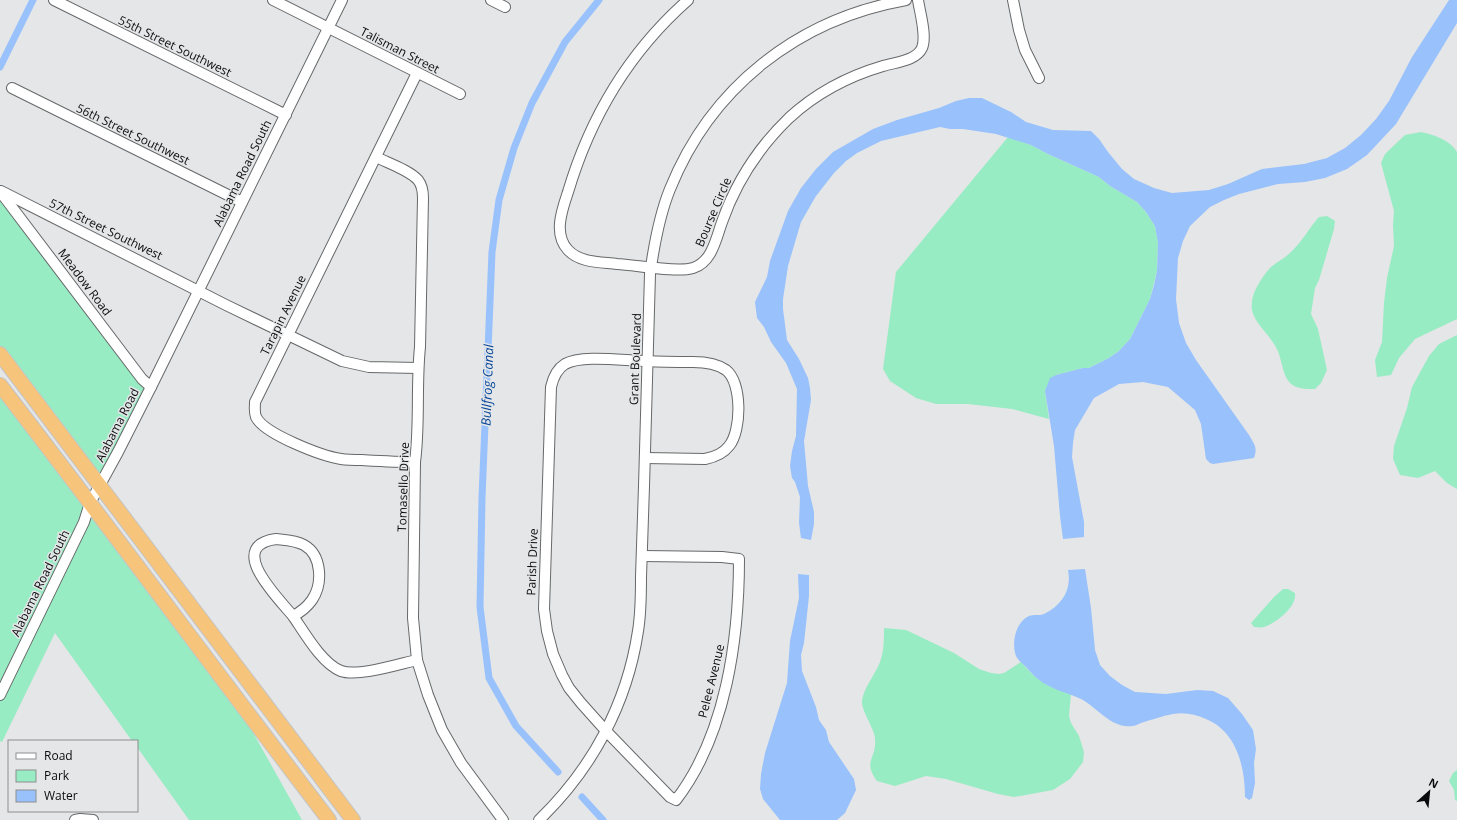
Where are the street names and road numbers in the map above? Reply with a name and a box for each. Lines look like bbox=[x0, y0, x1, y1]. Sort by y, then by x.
street label: 55th Street Southwest bbox=[116, 11, 234, 81]
street label: Talisman Street bbox=[357, 23, 443, 77]
street label: 56th Street Southwest bbox=[74, 99, 192, 169]
street label: Alabama Road South bbox=[209, 117, 275, 229]
street label: Bourse Circle bbox=[691, 174, 735, 249]
street label: 57th Street Southwest bbox=[47, 194, 165, 264]
street label: Meadow Road bbox=[54, 245, 116, 319]
street label: Tarapin Avenue bbox=[256, 272, 310, 358]
street label: Grant Boulevard bbox=[625, 313, 645, 405]
street label: Alabama Road bbox=[91, 385, 143, 465]
street label: Tomasello Drive bbox=[393, 442, 413, 532]
street label: Alabama Road South bbox=[7, 527, 73, 639]
street label: Parish Drive bbox=[522, 528, 542, 596]
street label: Pelee Avenue bbox=[694, 642, 728, 720]

